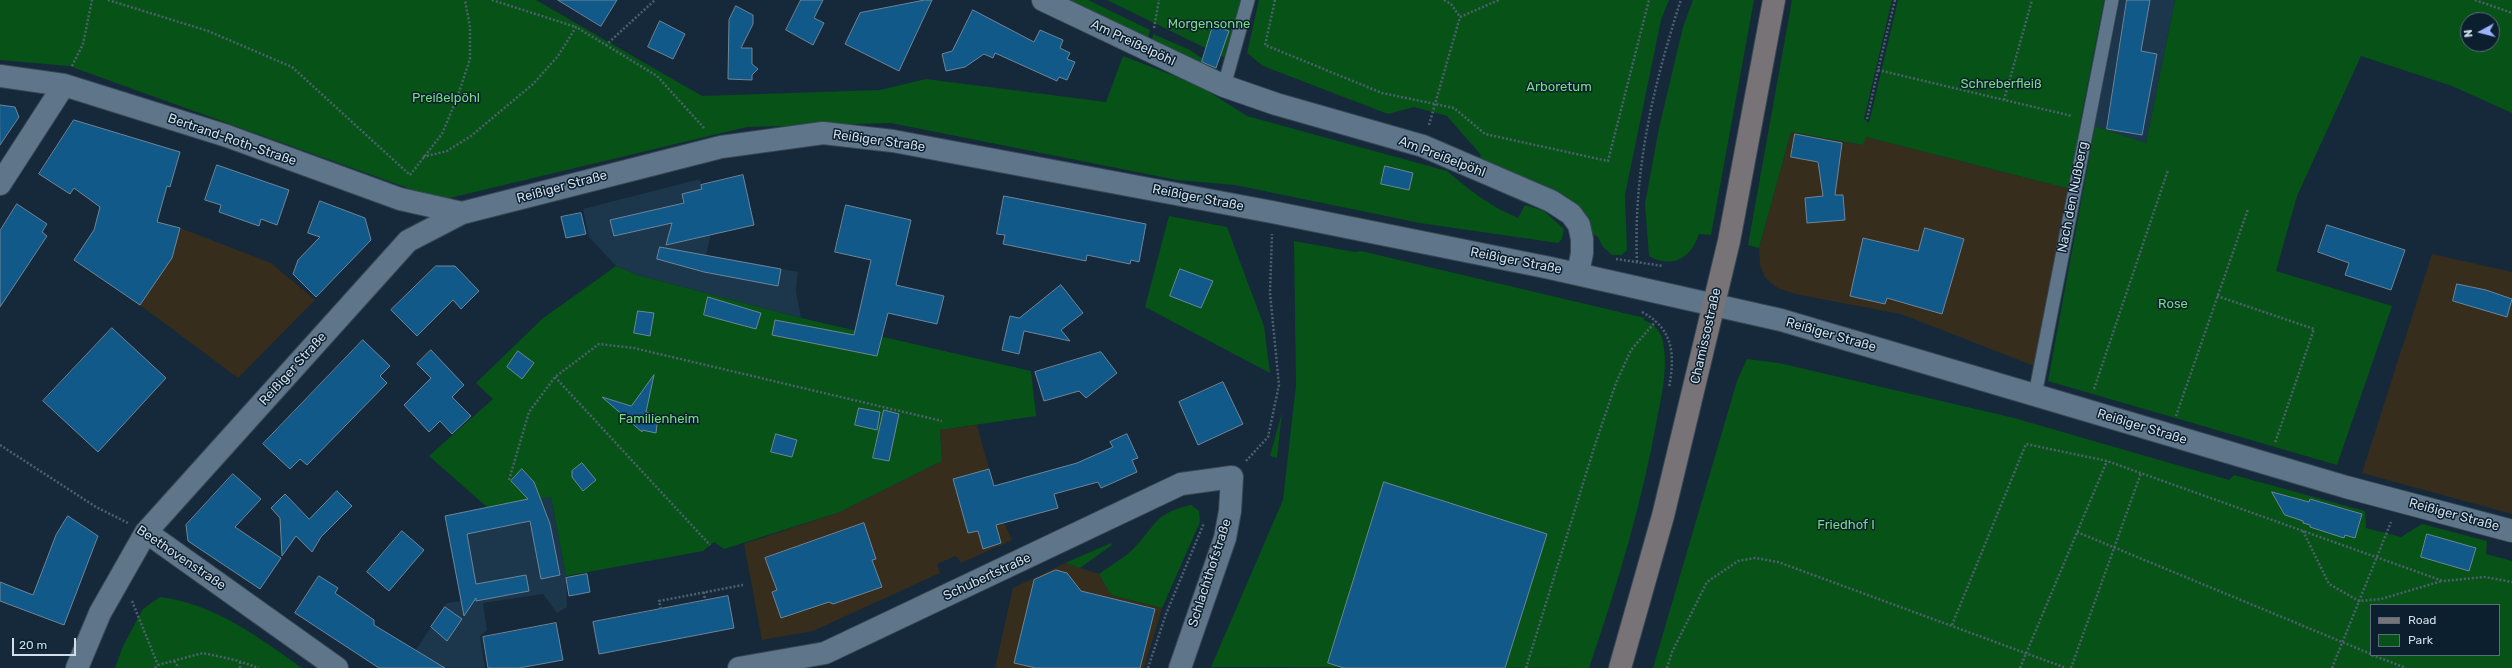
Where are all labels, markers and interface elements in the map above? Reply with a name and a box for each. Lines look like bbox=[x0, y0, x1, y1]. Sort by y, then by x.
north arrow bbox=[2460, 12, 2500, 52]
park label: Morgensonne bbox=[1168, 16, 1250, 32]
street label: Am Preißelpöhl bbox=[1088, 17, 1178, 69]
text: N bbox=[2462, 29, 2476, 38]
park label: Schreberfleiß bbox=[1960, 76, 2042, 92]
park label: Arboretum bbox=[1526, 79, 1592, 95]
park label: Preißelpöhl bbox=[412, 90, 480, 106]
street label: Bertrand-Roth-Straße bbox=[166, 111, 298, 169]
street label: Reißiger Straße bbox=[832, 127, 926, 155]
street label: Am Preißelpöhl bbox=[1397, 133, 1487, 181]
street label: Nach den Nußberg bbox=[2055, 140, 2091, 254]
street label: Reißiger Straße bbox=[515, 167, 609, 207]
street label: Reißiger Straße bbox=[1151, 181, 1245, 215]
street label: Reißiger Straße bbox=[1469, 244, 1563, 278]
street label: Chamissostraße bbox=[1687, 287, 1725, 385]
park label: Rose bbox=[2158, 296, 2188, 312]
street label: Reißiger Straße bbox=[1784, 315, 1878, 355]
street label: Reißiger Straße bbox=[256, 329, 330, 409]
street label: Reißiger Straße bbox=[2095, 406, 2189, 448]
park label: Familienheim bbox=[619, 411, 699, 427]
street label: Reißiger Straße bbox=[2407, 495, 2501, 535]
street label: Schlachthofstraße bbox=[1185, 517, 1235, 629]
park label: Friedhof I bbox=[1817, 517, 1875, 533]
street label: Beethovenstraße bbox=[133, 522, 229, 594]
street label: Schubertstraße bbox=[941, 550, 1033, 604]
legend bbox=[2370, 604, 2500, 656]
text: Road bbox=[2408, 613, 2436, 627]
scale bar bbox=[14, 630, 78, 656]
text: Park bbox=[2408, 633, 2433, 647]
text: 20 m bbox=[19, 638, 47, 652]

